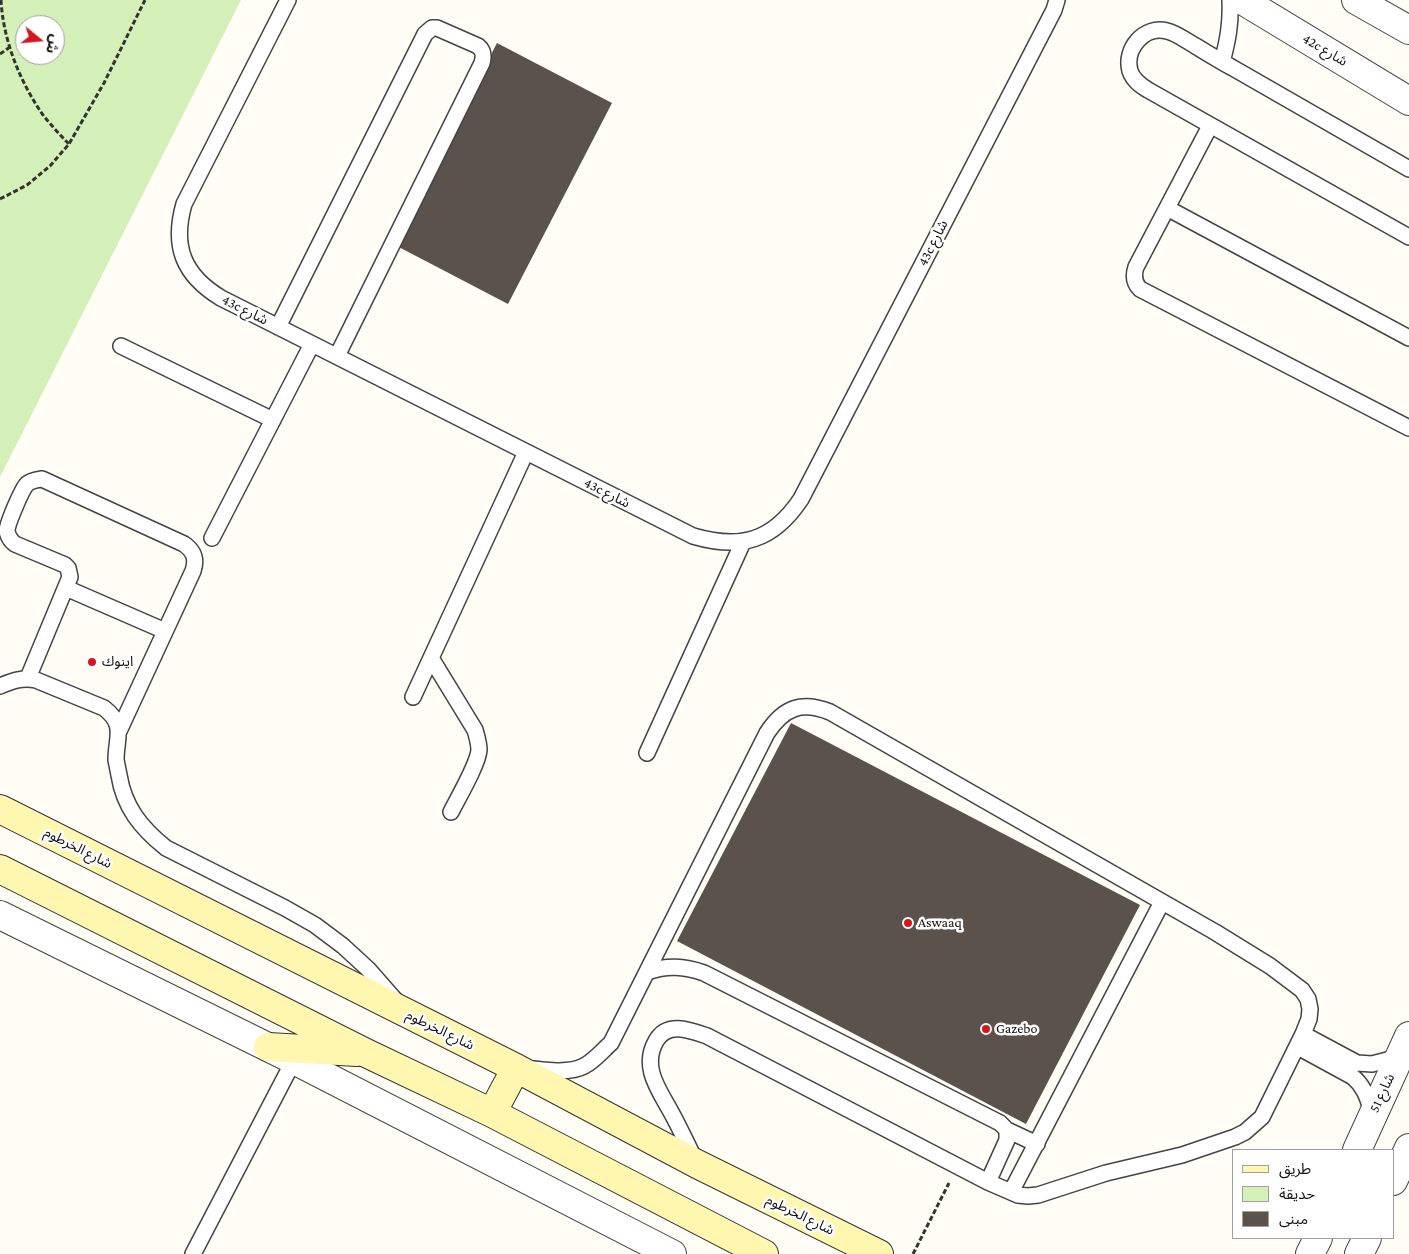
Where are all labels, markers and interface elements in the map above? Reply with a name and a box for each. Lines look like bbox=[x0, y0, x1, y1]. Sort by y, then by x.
north arrow bbox=[15, 15, 65, 65]
street label: 42c شارع bbox=[1299, 30, 1351, 70]
text: ش bbox=[43, 33, 64, 56]
street label: 43c شارع bbox=[914, 217, 952, 269]
street label: 43c شارع bbox=[219, 291, 271, 329]
street label: 43c شارع bbox=[581, 474, 633, 512]
place label: اينوك bbox=[102, 654, 133, 670]
marker: اينوك bbox=[86, 656, 98, 668]
street label: شارع الخرطوم bbox=[41, 824, 115, 872]
place label: Aswaaq bbox=[918, 915, 962, 931]
marker: Aswaaq bbox=[902, 917, 914, 929]
street label: شارع الخرطوم bbox=[403, 1006, 477, 1054]
place label: Gazebo bbox=[996, 1021, 1037, 1037]
marker: Gazebo bbox=[980, 1023, 992, 1035]
street label: شارع 51 bbox=[1366, 1071, 1398, 1115]
legend bbox=[1232, 1149, 1394, 1239]
text: طريق bbox=[1279, 1161, 1311, 1177]
text: حديقة bbox=[1279, 1186, 1315, 1202]
street label: شارع الخرطوم bbox=[763, 1191, 837, 1239]
text: مبنى bbox=[1279, 1211, 1308, 1227]

